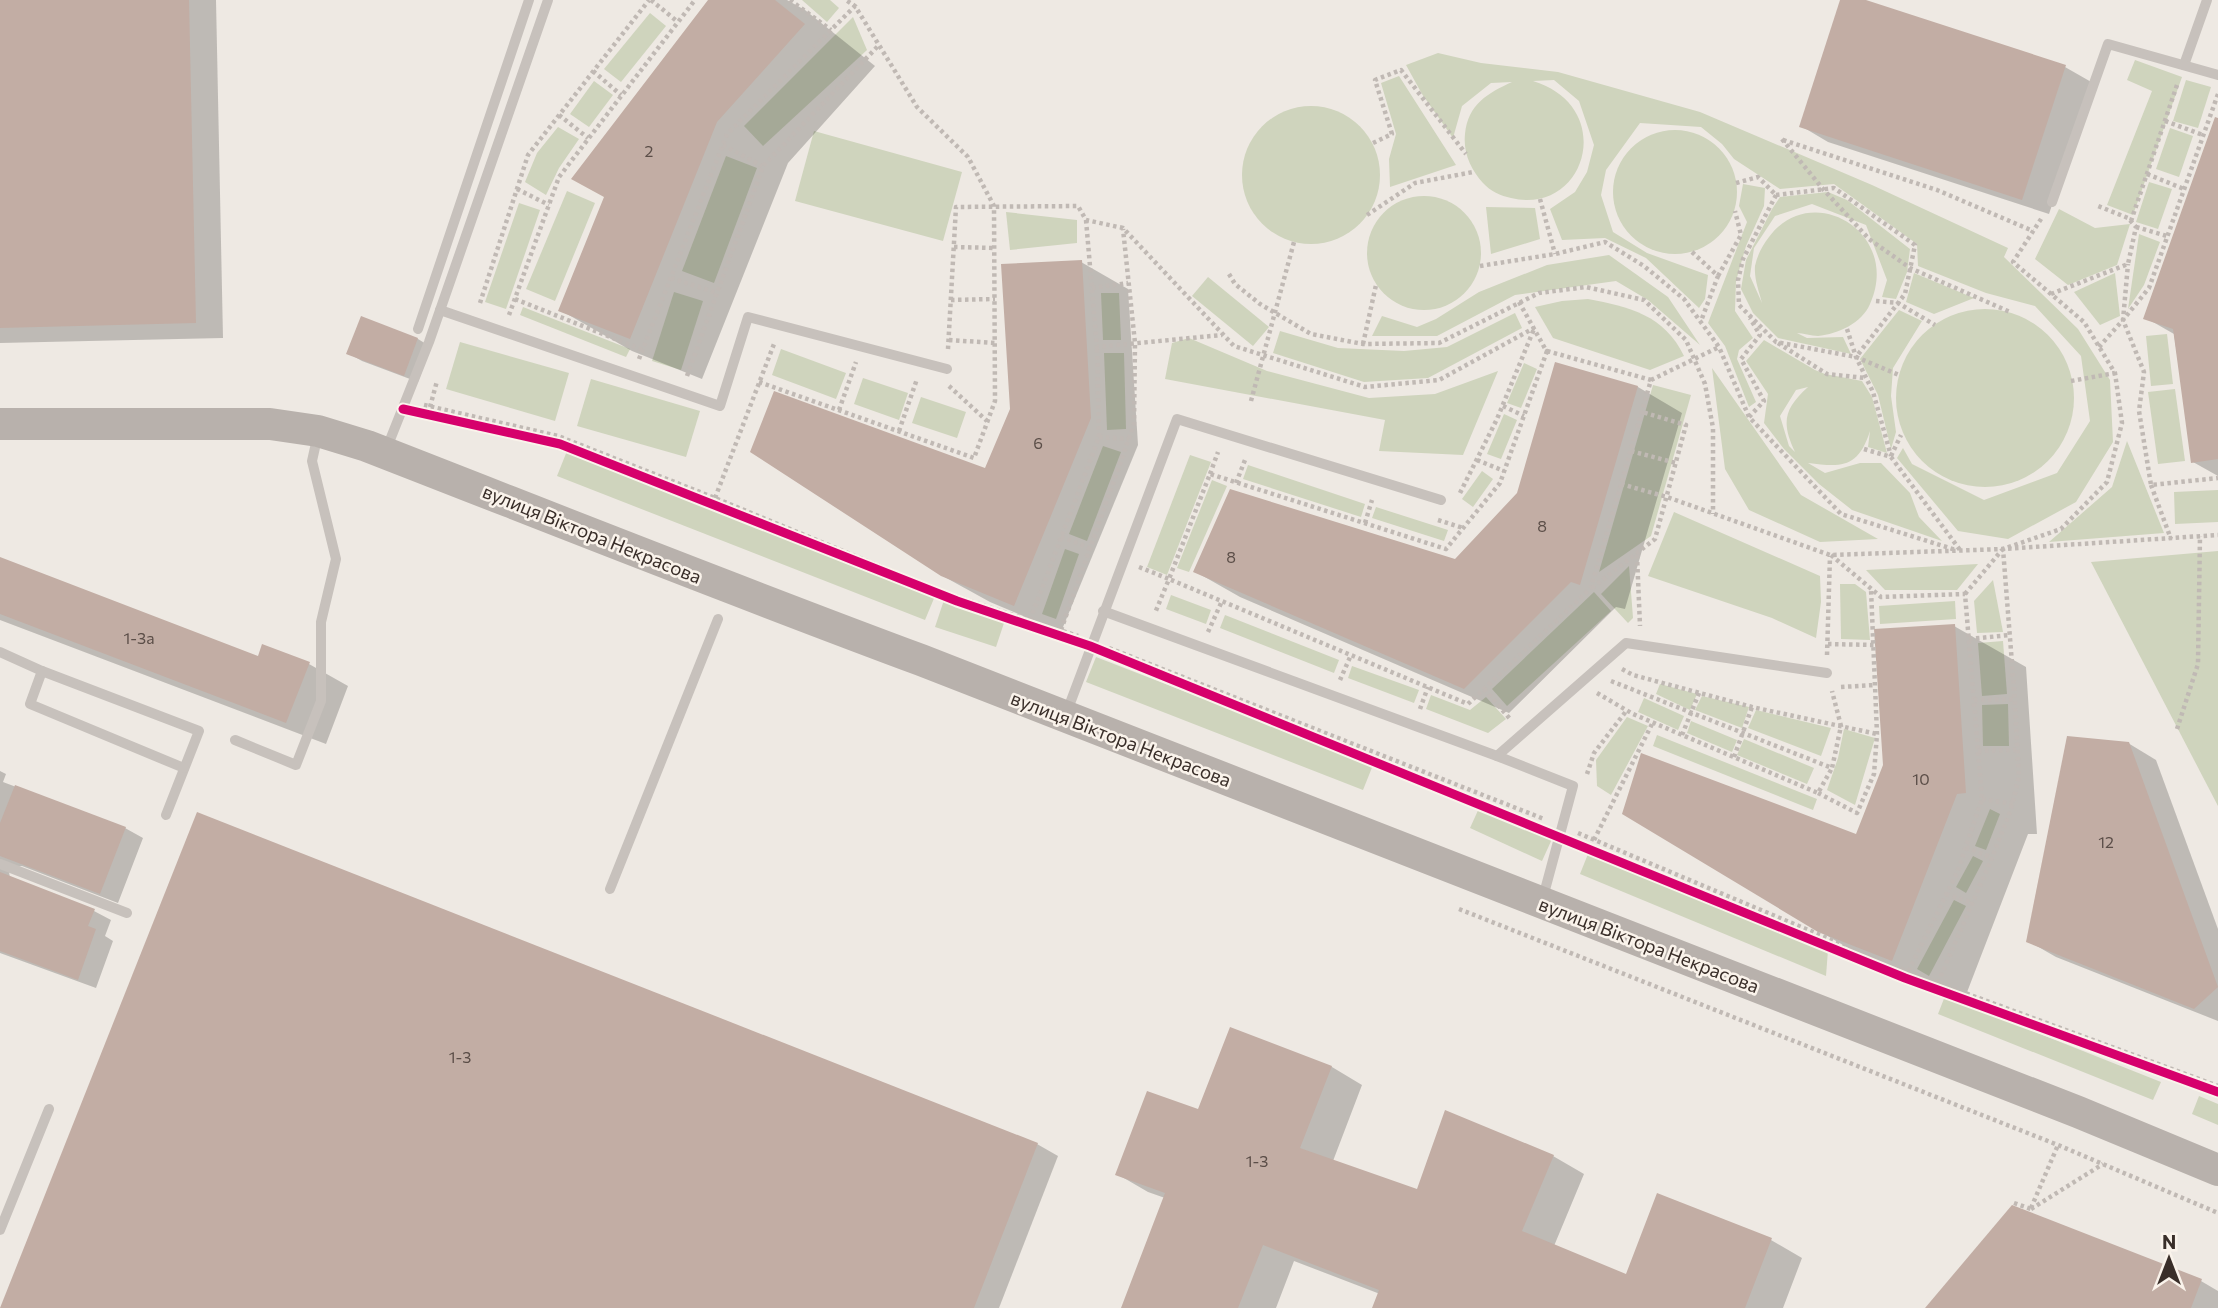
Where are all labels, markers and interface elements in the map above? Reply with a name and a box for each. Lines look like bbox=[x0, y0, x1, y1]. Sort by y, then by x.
house number: 2 bbox=[645, 141, 654, 160]
house number: 6 bbox=[1033, 433, 1043, 452]
street label: вулиця Віктора Некрасова bbox=[479, 479, 705, 588]
house number: 8 bbox=[1537, 516, 1547, 535]
house number: 8 bbox=[1226, 547, 1236, 566]
house number: 1-3а bbox=[123, 628, 155, 647]
street label: вулиця Віктора Некрасова bbox=[1008, 686, 1234, 791]
house number: 10 bbox=[1912, 769, 1930, 788]
house number: 12 bbox=[2098, 832, 2114, 851]
street label: вулиця Віктора Некрасова bbox=[1536, 892, 1762, 997]
house number: 1-3 bbox=[449, 1047, 471, 1066]
house number: 1-3 bbox=[1246, 1151, 1268, 1170]
north arrow bbox=[2134, 1224, 2204, 1294]
text: N bbox=[2162, 1230, 2176, 1253]

